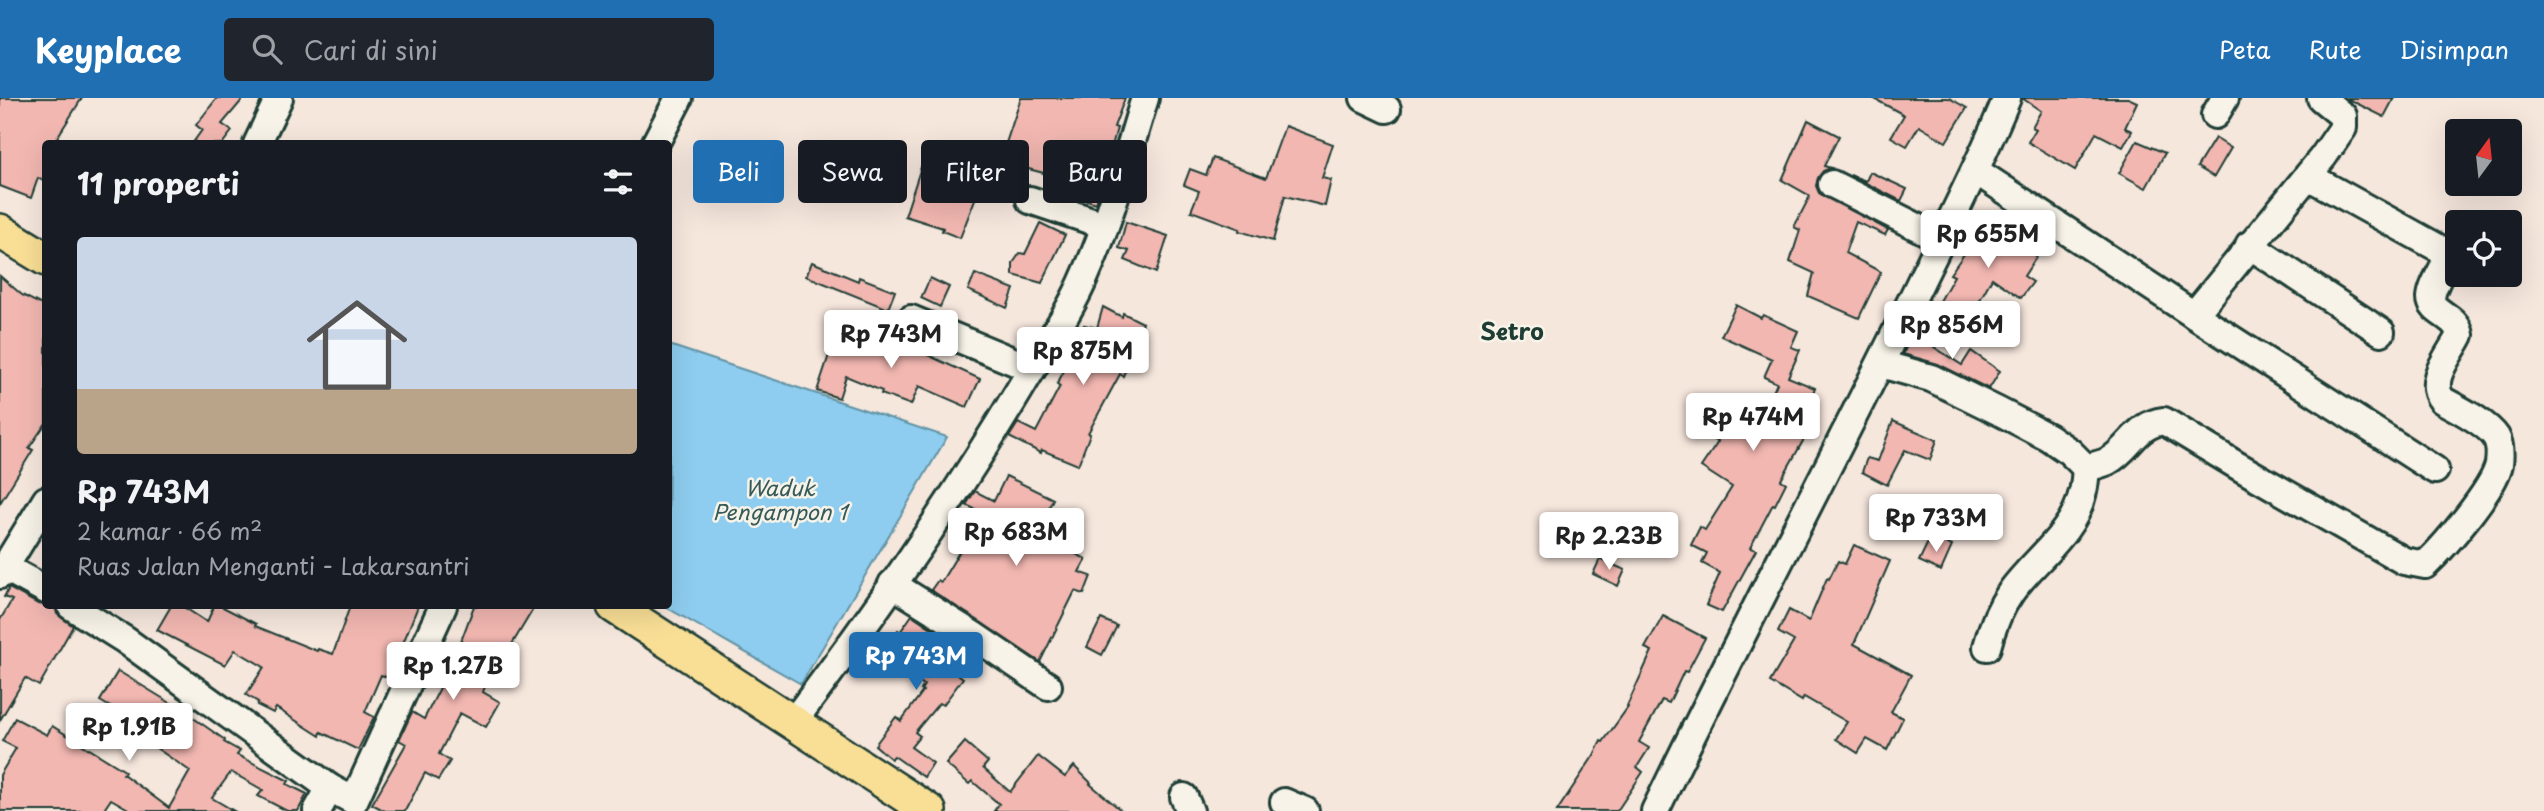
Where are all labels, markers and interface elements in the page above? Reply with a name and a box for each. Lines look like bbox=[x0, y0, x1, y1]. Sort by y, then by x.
search box bbox=[224, 18, 714, 81]
text: Keyplace bbox=[35, 24, 182, 74]
icon: search bbox=[248, 30, 286, 68]
text: Cari di sini bbox=[304, 30, 438, 69]
text: Peta bbox=[2219, 31, 2271, 67]
text: Rute bbox=[2309, 31, 2361, 67]
text: Disimpan bbox=[2399, 31, 2509, 67]
north arrow bbox=[2445, 119, 2522, 196]
map controls bbox=[2445, 119, 2522, 287]
chip: Beli bbox=[693, 140, 784, 203]
chip: Sewa bbox=[798, 140, 907, 203]
chip: Filter bbox=[921, 140, 1029, 203]
chip: Baru bbox=[1043, 140, 1147, 203]
text: 11 properti bbox=[77, 160, 239, 205]
icon: filters bbox=[599, 163, 637, 201]
button: locate bbox=[2445, 210, 2522, 287]
pin: Rp 655M bbox=[1923, 211, 2053, 270]
text: Rp 655M bbox=[1937, 215, 2039, 250]
icon: home bbox=[294, 282, 420, 408]
pin: Rp 856M bbox=[1887, 302, 2017, 361]
text: Rp 856M bbox=[1900, 306, 2004, 341]
pin: Rp 743M bbox=[826, 310, 956, 370]
district label: Setro bbox=[1480, 313, 1544, 348]
text: Rp 743M bbox=[840, 315, 942, 350]
pin: Rp 875M bbox=[1018, 328, 1148, 387]
text: Rp 875M bbox=[1033, 332, 1133, 367]
pin: Rp 474M bbox=[1688, 394, 1818, 453]
text: Rp 474M bbox=[1702, 398, 1804, 433]
text: Rp 743M bbox=[77, 468, 210, 513]
water label: Waduk Pengampon 1 bbox=[713, 471, 851, 527]
pin: Rp 733M bbox=[1871, 494, 2001, 554]
text: Rp 733M bbox=[1885, 499, 1987, 534]
pin: Rp 683M bbox=[951, 508, 1081, 568]
pin: Rp 2.23B bbox=[1537, 512, 1681, 572]
text: 2 kamar · 66 m² bbox=[77, 513, 262, 548]
text: Rp 683M bbox=[964, 513, 1068, 548]
text: Rp 2.23B bbox=[1555, 517, 1663, 552]
text: Ruas Jalan Menganti - Lakarsantri bbox=[77, 548, 470, 583]
pin: Rp 743M bbox=[851, 632, 981, 692]
text: Rp 743M bbox=[865, 637, 967, 672]
pin: Rp 1.27B bbox=[381, 642, 525, 702]
text: Rp 1.27B bbox=[403, 647, 503, 682]
pin: Rp 1.91B bbox=[57, 704, 201, 763]
text: Rp 1.91B bbox=[82, 708, 176, 743]

